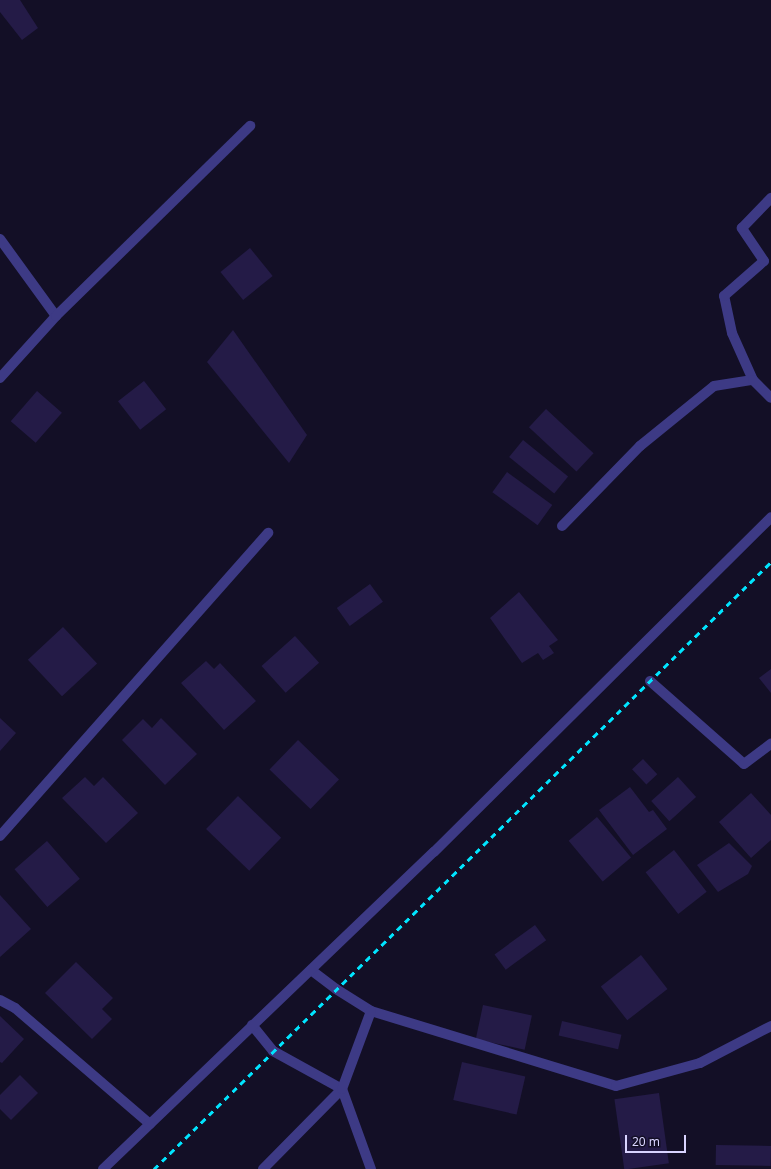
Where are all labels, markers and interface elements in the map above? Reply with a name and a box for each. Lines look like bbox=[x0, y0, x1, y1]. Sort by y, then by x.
scale bar bbox=[627, 1127, 688, 1153]
text: 20 m bbox=[632, 1133, 660, 1150]

